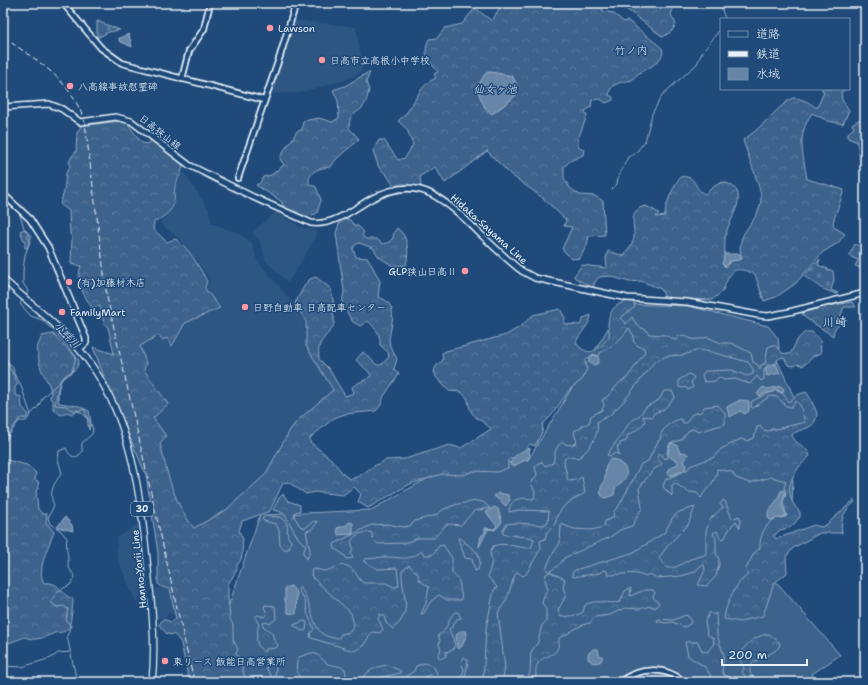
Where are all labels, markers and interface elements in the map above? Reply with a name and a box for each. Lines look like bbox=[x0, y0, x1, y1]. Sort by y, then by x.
legend bbox=[720, 18, 850, 90]
place label: Lawson bbox=[278, 22, 315, 35]
marker: Lawson bbox=[265, 23, 275, 33]
text: 道路 bbox=[756, 26, 780, 42]
district label: 竹ノ内 bbox=[615, 43, 648, 58]
text: 鉄道 bbox=[756, 46, 780, 62]
place label: 日高市立高根小中学校 bbox=[330, 54, 430, 67]
marker: 日高市立高根小中学校 bbox=[317, 55, 327, 65]
text: 水域 bbox=[756, 66, 780, 82]
place label: 八高線事故慰霊碑 bbox=[78, 80, 158, 93]
marker: 八高線事故慰霊碑 bbox=[65, 81, 75, 91]
water label: 仙女ヶ池 bbox=[473, 82, 518, 97]
street label: 日高狭山線 bbox=[136, 111, 184, 153]
street label: Hidaka-Sayama Line bbox=[448, 191, 530, 267]
place label: GLP狭山日高Ⅱ bbox=[389, 265, 457, 278]
marker: GLP狭山日高Ⅱ bbox=[460, 266, 470, 276]
place label: (有)加藤材木店 bbox=[77, 276, 145, 289]
marker: (有)加藤材木店 bbox=[64, 277, 74, 287]
place label: 日野自動車 日高配車センター bbox=[253, 301, 386, 314]
marker: 日野自動車 日高配車センター bbox=[240, 302, 250, 312]
place label: FamilyMart bbox=[70, 306, 126, 319]
marker: FamilyMart bbox=[57, 307, 67, 317]
district label: 川崎 bbox=[823, 314, 847, 330]
water label: 小畔川 bbox=[50, 318, 84, 352]
road number: 30 bbox=[131, 502, 153, 516]
street label: Hanno-Yorii Line bbox=[128, 529, 150, 609]
scale bar bbox=[722, 641, 807, 667]
text: 200 m bbox=[728, 647, 767, 663]
place label: 東リース 飯能日高営業所 bbox=[173, 655, 286, 668]
marker: 東リース 飯能日高営業所 bbox=[160, 656, 170, 666]

